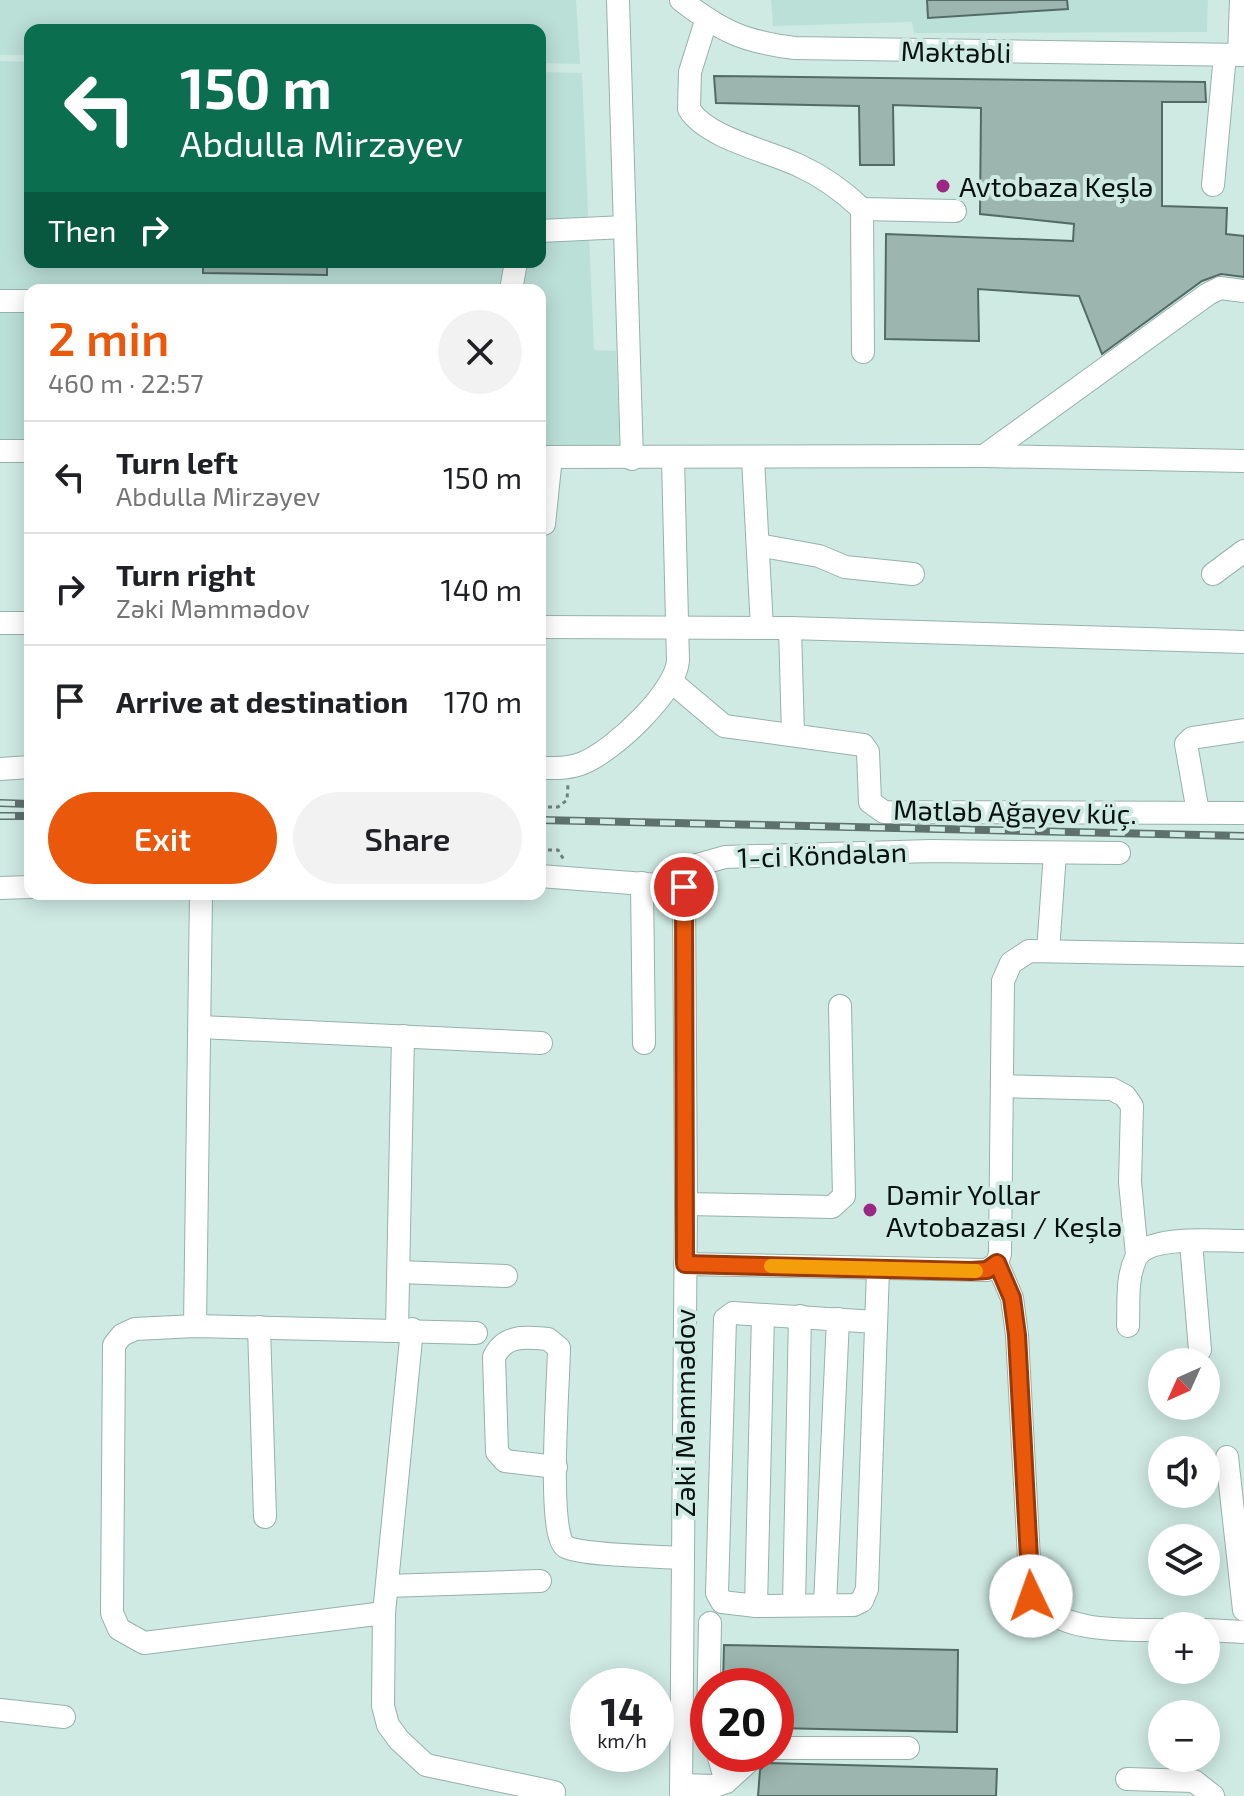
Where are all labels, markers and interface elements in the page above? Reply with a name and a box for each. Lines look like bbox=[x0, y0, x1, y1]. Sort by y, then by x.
street label: Məktəbli bbox=[900, 33, 1012, 69]
text: 150 m bbox=[180, 53, 332, 120]
icon: left bbox=[48, 56, 152, 160]
text: Abdulla Mirzəyev bbox=[180, 121, 463, 164]
place label: Avtobaza Keşlə bbox=[959, 169, 1153, 204]
marker: Avtobaza Keşlə bbox=[934, 177, 952, 195]
icon: right bbox=[132, 208, 176, 252]
text: Then bbox=[48, 212, 116, 248]
text: 2 min bbox=[48, 308, 169, 366]
button: close bbox=[438, 310, 522, 394]
text: 460 m · 22:57 bbox=[48, 367, 203, 398]
text: Turn left bbox=[116, 444, 238, 480]
icon: left bbox=[48, 455, 92, 499]
text: 150 m bbox=[443, 459, 522, 495]
text: Abdulla Mirzəyev bbox=[116, 480, 320, 511]
text: Turn right bbox=[116, 556, 256, 592]
icon: right bbox=[48, 567, 92, 611]
text: 140 m bbox=[441, 571, 522, 607]
text: Zəki Məmmədov bbox=[116, 592, 310, 623]
icon: arrive bbox=[48, 679, 92, 723]
text: Arrive at destination bbox=[116, 683, 408, 719]
text: 170 m bbox=[444, 683, 522, 719]
button: Exit bbox=[48, 792, 277, 884]
button: Share bbox=[293, 792, 522, 884]
street label: Mətləb Ağayev küç. bbox=[893, 792, 1137, 831]
street label: 1-ci Köndələn bbox=[737, 834, 907, 874]
pin bbox=[650, 853, 718, 921]
icon: arrive bbox=[662, 865, 706, 909]
place label: Dəmir Yollar Avtobazası / Keşlə bbox=[886, 1177, 1122, 1244]
marker: Dəmir Yollar Avtobazası / Keşlə bbox=[861, 1201, 879, 1219]
street label: Zəki Məmmədov bbox=[667, 1309, 701, 1517]
north arrow bbox=[1148, 1348, 1220, 1420]
map controls bbox=[1148, 1348, 1220, 1772]
button: sound bbox=[1148, 1436, 1220, 1508]
button: layers bbox=[1148, 1524, 1220, 1596]
position arrow bbox=[989, 1554, 1073, 1638]
button: + bbox=[1148, 1612, 1220, 1684]
speed limit sign: 20 bbox=[690, 1668, 794, 1772]
text: 14 bbox=[601, 1686, 643, 1734]
button: − bbox=[1148, 1700, 1220, 1772]
text: km/h bbox=[597, 1728, 647, 1752]

